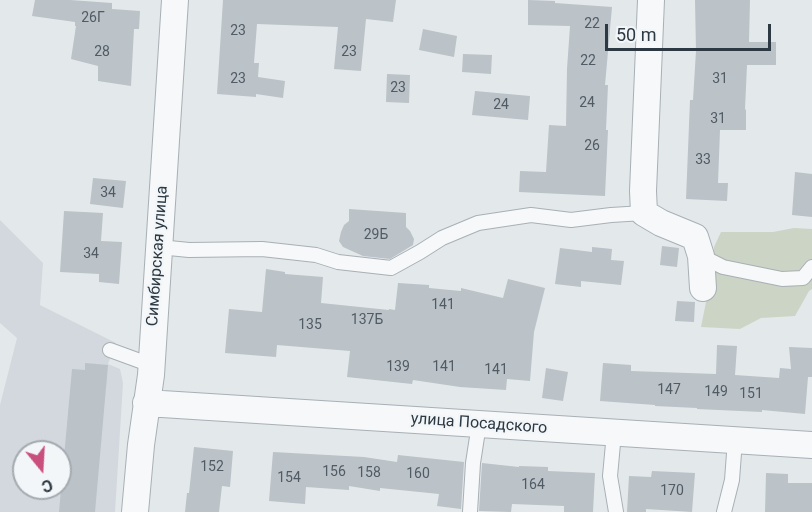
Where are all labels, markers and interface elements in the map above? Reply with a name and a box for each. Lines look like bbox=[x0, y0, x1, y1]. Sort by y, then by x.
house number: 26Г bbox=[81, 10, 105, 26]
scale bar bbox=[608, 12, 774, 50]
house number: 22 bbox=[584, 16, 600, 32]
house number: 23 bbox=[230, 23, 246, 39]
text: 50 m bbox=[616, 24, 656, 45]
house number: 28 bbox=[94, 44, 110, 60]
house number: 23 bbox=[341, 44, 357, 60]
house number: 22 bbox=[580, 53, 596, 69]
house number: 23 bbox=[230, 71, 246, 87]
house number: 31 bbox=[712, 71, 728, 87]
house number: 23 bbox=[390, 80, 406, 96]
house number: 24 bbox=[579, 95, 595, 111]
house number: 24 bbox=[493, 97, 509, 113]
house number: 31 bbox=[710, 111, 726, 127]
house number: 26 bbox=[584, 138, 600, 154]
house number: 33 bbox=[695, 152, 711, 168]
house number: 34 bbox=[100, 185, 116, 201]
street label: Симбирская улица bbox=[144, 185, 172, 327]
house number: 29Б bbox=[364, 227, 388, 243]
house number: 34 bbox=[83, 246, 99, 262]
house number: 141 bbox=[431, 297, 455, 313]
house number: 137Б bbox=[351, 312, 383, 328]
house number: 135 bbox=[298, 317, 322, 333]
house number: 139 bbox=[386, 359, 410, 375]
house number: 141 bbox=[432, 359, 456, 375]
house number: 141 bbox=[484, 362, 508, 378]
house number: 147 bbox=[657, 382, 681, 398]
house number: 149 bbox=[704, 384, 728, 400]
house number: 151 bbox=[739, 386, 763, 402]
street label: улица Посадского bbox=[410, 410, 548, 438]
north arrow bbox=[12, 440, 72, 500]
house number: 152 bbox=[200, 459, 224, 475]
house number: 156 bbox=[322, 464, 346, 480]
house number: 158 bbox=[357, 465, 381, 481]
house number: 160 bbox=[406, 466, 430, 482]
house number: 154 bbox=[277, 470, 301, 486]
text: С bbox=[39, 475, 55, 496]
house number: 164 bbox=[521, 477, 545, 493]
house number: 170 bbox=[660, 483, 684, 499]

